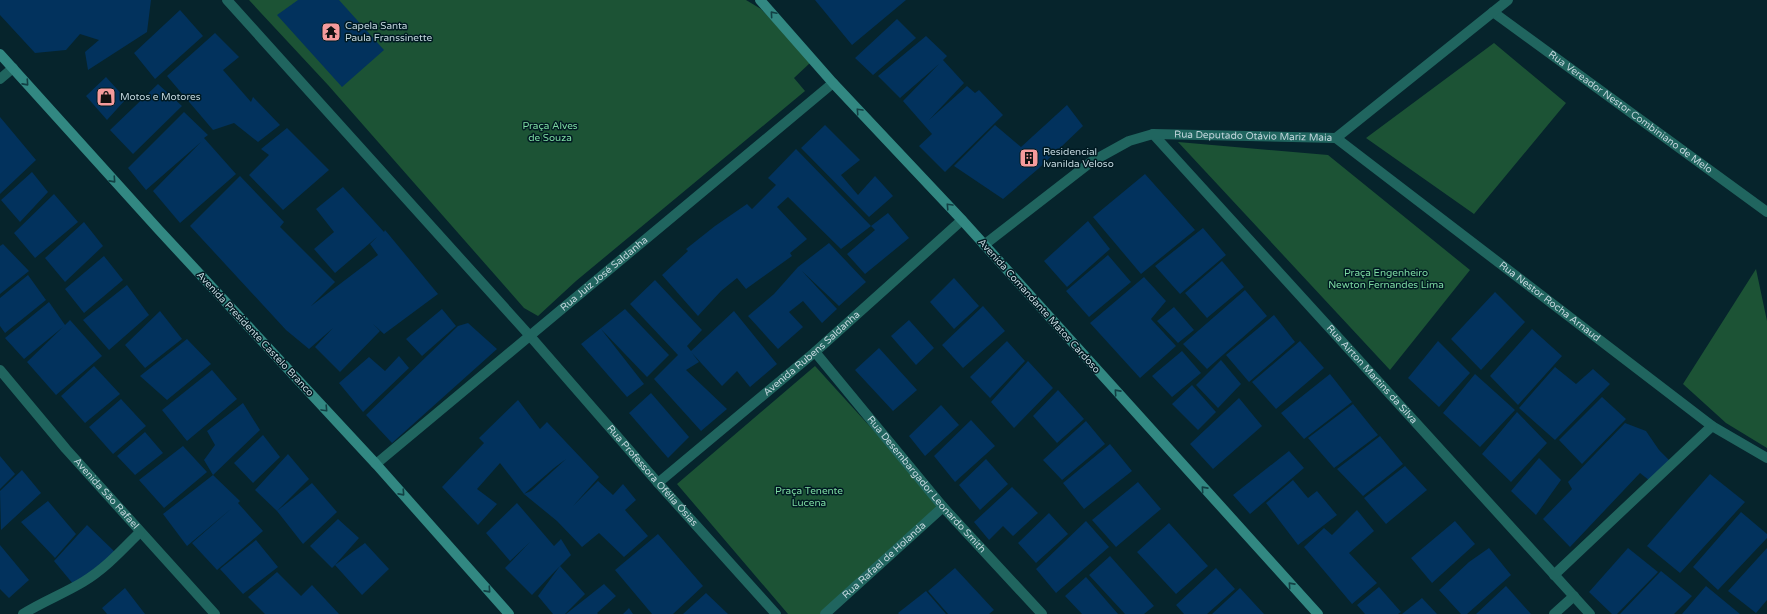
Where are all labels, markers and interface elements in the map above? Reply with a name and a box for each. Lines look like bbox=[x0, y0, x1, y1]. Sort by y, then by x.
one-way arrow bbox=[770, 12, 777, 19]
place label: Capela Santa Paula Franssinette bbox=[345, 20, 433, 44]
temple icon: Capela Santa Paula Franssinette bbox=[320, 21, 342, 43]
street label: Rua Vereador Nestor Combiniano de Melo bbox=[1546, 48, 1715, 176]
one-way arrow bbox=[22, 79, 29, 86]
shop icon: Motos e Motores bbox=[95, 86, 117, 108]
place label: Motos e Motores bbox=[120, 91, 201, 103]
one-way arrow bbox=[856, 108, 864, 116]
park label: Praça Alves de Souza bbox=[522, 120, 578, 144]
street label: Rua Deputado Otávio Mariz Maia bbox=[1174, 128, 1332, 144]
place label: Residencial Ivanilda Veloso bbox=[1043, 146, 1114, 170]
building icon: Residencial Ivanilda Veloso bbox=[1018, 147, 1040, 169]
one-way arrow bbox=[108, 175, 116, 183]
one-way arrow bbox=[946, 203, 953, 210]
street label: Rua Juiz José Saldanha bbox=[558, 234, 650, 314]
street label: Avenida Comandante Matos Cardoso bbox=[975, 236, 1103, 376]
street label: Rua Nestor Rocha Arnaud bbox=[1497, 259, 1603, 344]
park label: Praça Engenheiro Newton Fernandes Lima bbox=[1328, 267, 1444, 291]
street label: Avenida Presidente Castelo Branco bbox=[194, 269, 316, 399]
street label: Avenida Rubens Saldanha bbox=[761, 308, 863, 399]
street label: Rua Airton Martins da Silva bbox=[1324, 323, 1420, 426]
one-way arrow bbox=[1114, 389, 1122, 397]
one-way arrow bbox=[320, 404, 328, 412]
street label: Rua Desembargador Leonardo Smith bbox=[864, 414, 988, 555]
street label: Rua Professora Ofélia Ósias bbox=[604, 423, 700, 529]
street label: Avenida São Rafael bbox=[71, 456, 141, 532]
park label: Praça Tenente Lucena bbox=[775, 485, 843, 509]
one-way arrow bbox=[1202, 486, 1209, 493]
one-way arrow bbox=[397, 489, 404, 496]
street label: Rua Rafael de Holanda bbox=[840, 519, 928, 601]
one-way arrow bbox=[1289, 582, 1296, 590]
one-way arrow bbox=[484, 586, 491, 593]

